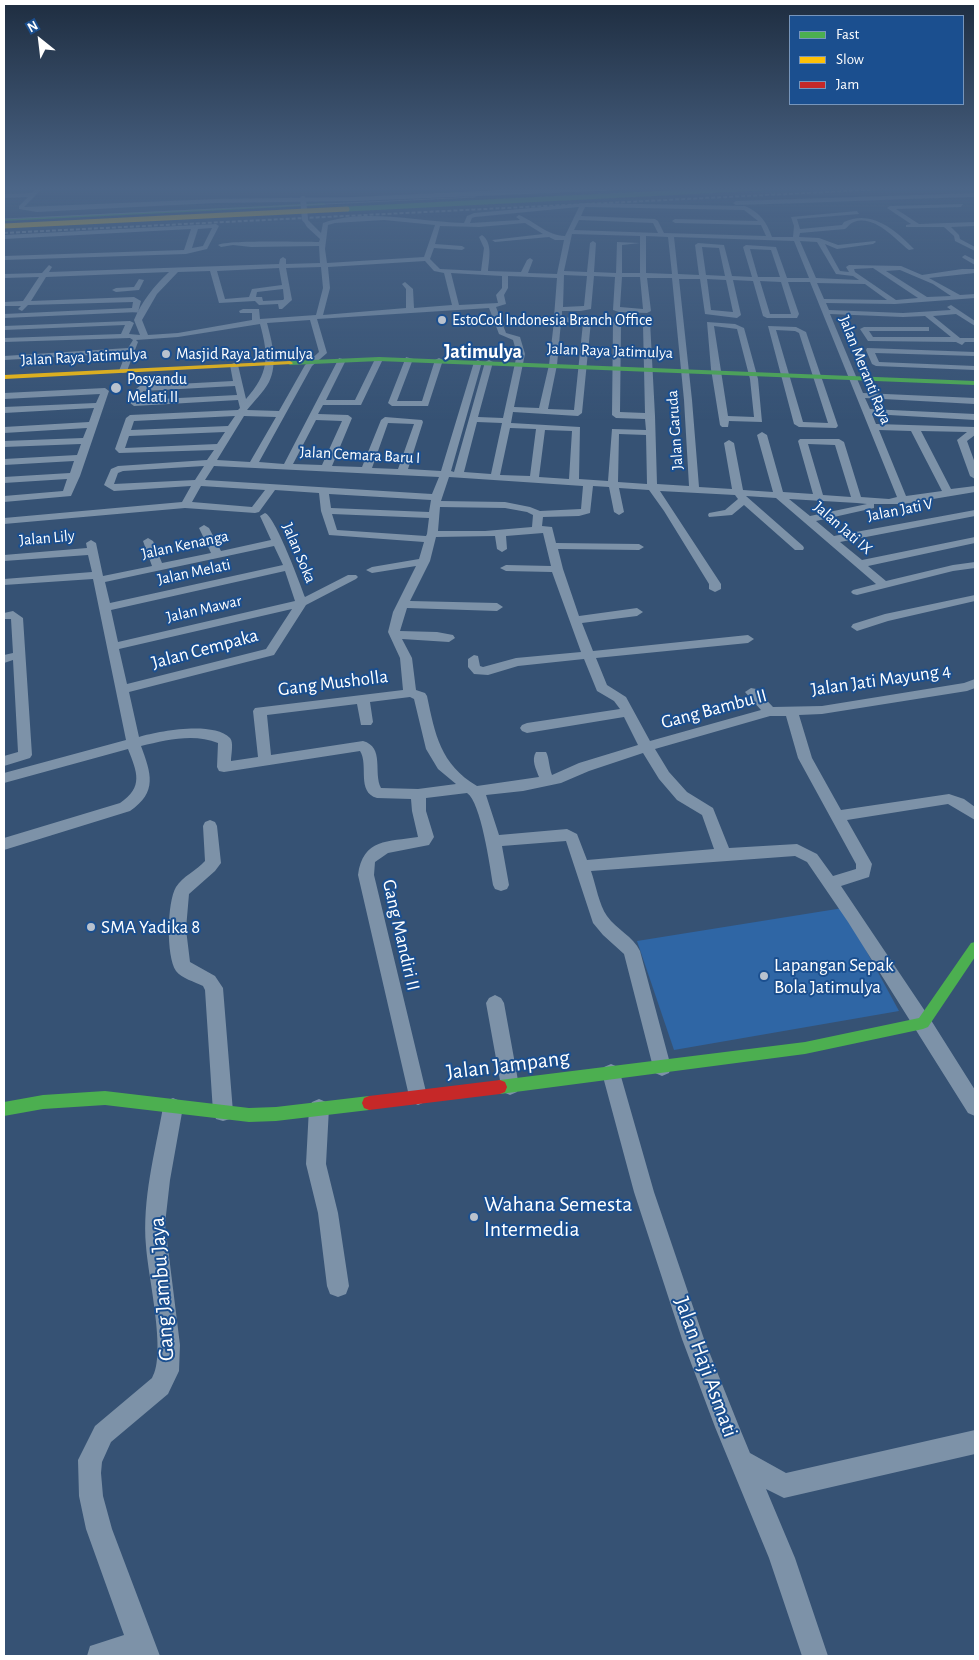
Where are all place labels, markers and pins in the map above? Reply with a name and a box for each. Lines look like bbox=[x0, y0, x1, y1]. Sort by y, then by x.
place label: EstoCod Indonesia Branch Office bbox=[452, 310, 652, 330]
marker: EstoCod Indonesia Branch Office bbox=[436, 314, 448, 326]
place label: Masjid Raya Jatimulya bbox=[176, 344, 313, 364]
marker: Masjid Raya Jatimulya bbox=[160, 348, 172, 360]
place label: Posyandu Melati II bbox=[127, 369, 187, 407]
marker: Posyandu Melati II bbox=[109, 381, 123, 395]
place label: SMA Yadika 8 bbox=[101, 916, 200, 938]
marker: SMA Yadika 8 bbox=[85, 921, 97, 933]
place label: Lapangan Sepak Bola Jatimulya bbox=[774, 954, 894, 998]
marker: Lapangan Sepak Bola Jatimulya bbox=[758, 970, 770, 982]
place label: Wahana Semesta Intermedia bbox=[484, 1191, 632, 1242]
marker: Wahana Semesta Intermedia bbox=[468, 1211, 480, 1223]

